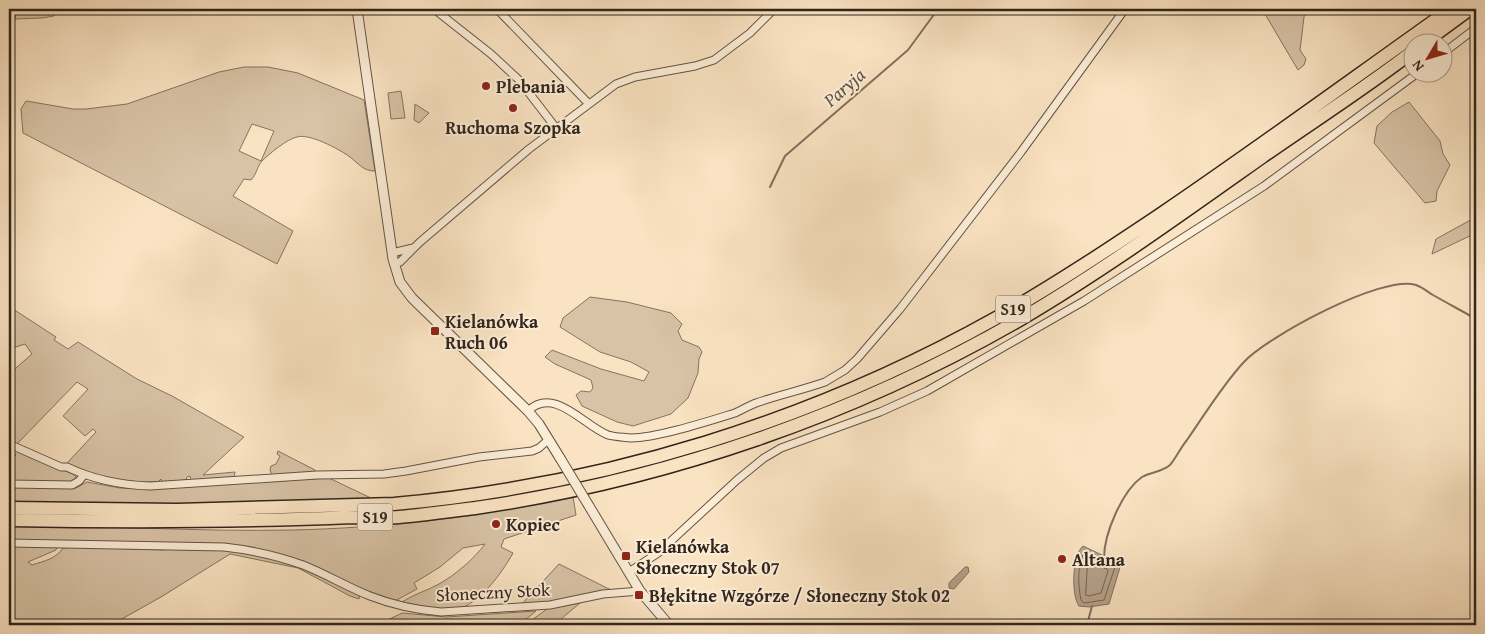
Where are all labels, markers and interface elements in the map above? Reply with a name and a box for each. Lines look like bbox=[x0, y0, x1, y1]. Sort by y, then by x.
north arrow bbox=[1402, 32, 1452, 82]
text: N bbox=[1407, 56, 1429, 76]
water label: Paryja bbox=[816, 61, 871, 114]
place label: Plebania bbox=[496, 73, 566, 100]
marker: Plebania bbox=[480, 80, 492, 92]
marker: Ruchoma Szopka bbox=[507, 102, 519, 114]
place label: Ruchoma Szopka bbox=[445, 114, 582, 141]
road number: S19 bbox=[996, 296, 1030, 322]
place label: Kielanówka Ruch 06 bbox=[445, 308, 539, 356]
marker: Kielanówka Ruch 06 bbox=[429, 325, 441, 337]
road number: S19 bbox=[358, 504, 392, 530]
place label: Kopiec bbox=[506, 511, 560, 538]
marker: Kopiec bbox=[490, 518, 502, 530]
place label: Kielanówka Słoneczny Stok 07 bbox=[636, 533, 780, 581]
place label: Altana bbox=[1072, 546, 1126, 573]
marker: Kielanówka Słoneczny Stok 07 bbox=[620, 550, 632, 562]
marker: Altana bbox=[1056, 553, 1068, 565]
street label: Słoneczny Stok bbox=[435, 575, 552, 608]
place label: Błękitne Wzgórze / Słoneczny Stok 02 bbox=[649, 582, 950, 609]
marker: Błękitne Wzgórze / Słoneczny Stok 02 bbox=[633, 589, 645, 601]

